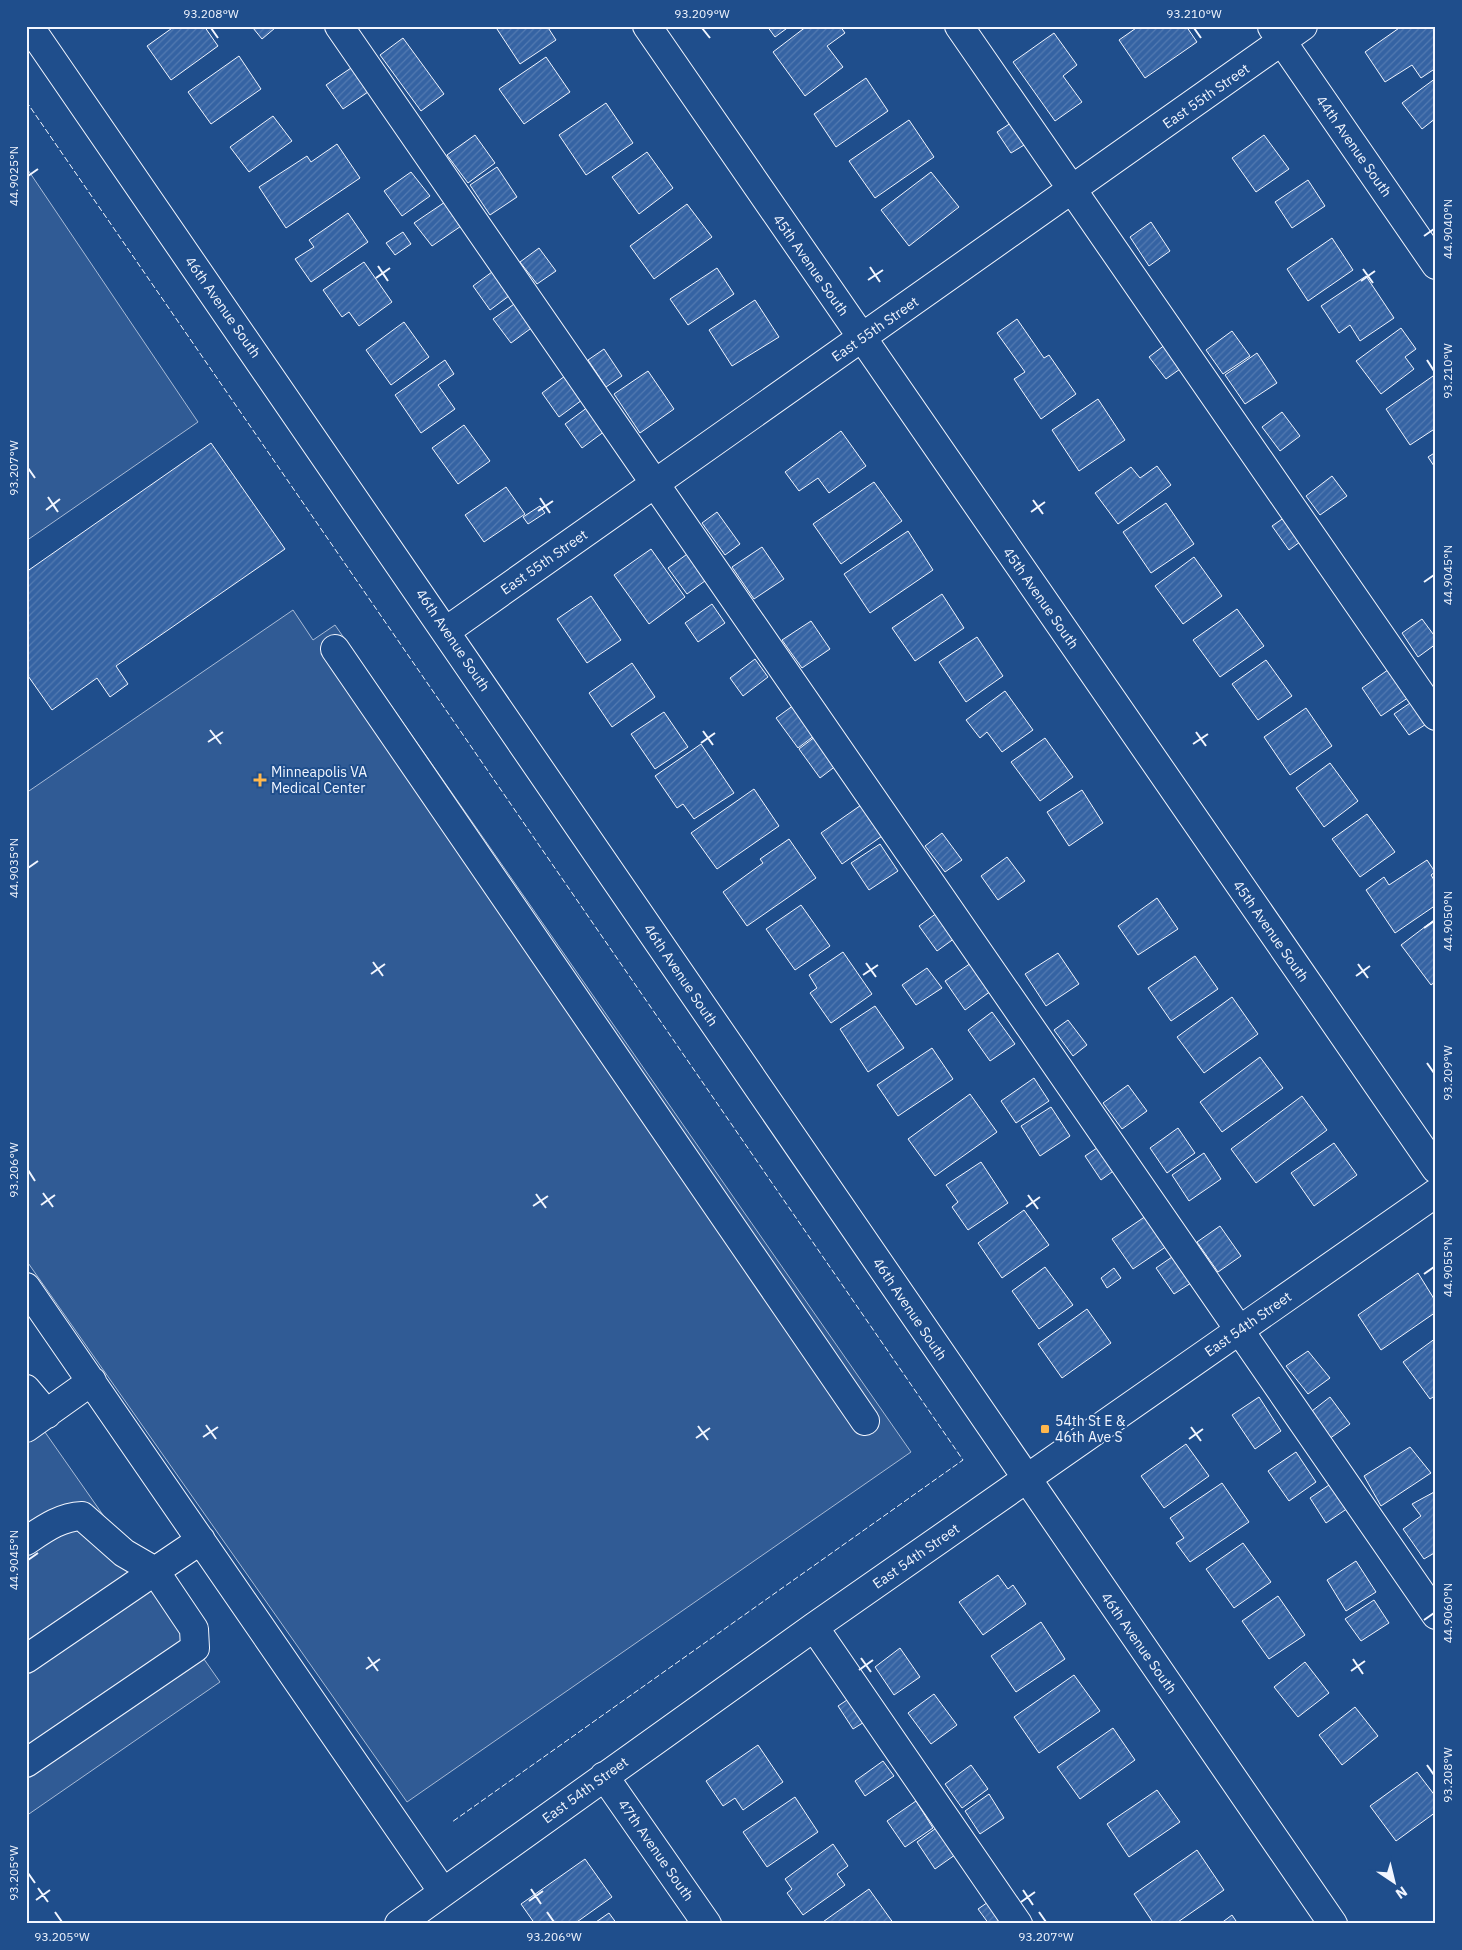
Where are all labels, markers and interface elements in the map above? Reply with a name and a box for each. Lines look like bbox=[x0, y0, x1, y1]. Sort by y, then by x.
text: 93.208°W bbox=[183, 6, 239, 21]
text: 93.209°W bbox=[674, 6, 730, 21]
text: 93.210°W bbox=[1166, 6, 1222, 21]
street label: East 55th Street bbox=[1159, 59, 1253, 133]
street label: 44th Avenue South bbox=[1312, 92, 1396, 200]
text: 44.9025°N bbox=[6, 146, 21, 206]
text: 44.9040°N bbox=[1440, 199, 1455, 259]
street label: 45th Avenue South bbox=[769, 211, 853, 319]
street label: 46th Avenue South bbox=[181, 253, 265, 361]
street label: East 55th Street bbox=[828, 292, 922, 366]
text: 93.210°W bbox=[1440, 343, 1455, 399]
text: 93.207°W bbox=[6, 440, 21, 496]
street label: East 55th Street bbox=[497, 525, 591, 599]
street label: 45th Avenue South bbox=[999, 544, 1083, 652]
text: 44.9045°N bbox=[1440, 545, 1455, 605]
street label: 46th Avenue South bbox=[412, 585, 494, 695]
place label: Minneapolis VA Medical Center bbox=[271, 763, 367, 797]
marker: Minneapolis VA Medical Center bbox=[253, 773, 267, 787]
text: 44.9035°N bbox=[6, 838, 21, 898]
street label: 45th Avenue South bbox=[1229, 877, 1313, 985]
text: 44.9050°N bbox=[1440, 891, 1455, 951]
street label: 46th Avenue South bbox=[640, 920, 722, 1030]
text: 93.209°W bbox=[1440, 1045, 1455, 1101]
text: 93.206°W bbox=[6, 1142, 21, 1198]
text: 44.9055°N bbox=[1440, 1237, 1455, 1297]
street label: 46th Avenue South bbox=[869, 1254, 951, 1364]
street label: East 54th Street bbox=[1201, 1287, 1295, 1361]
place label: 54th St E & 46th Ave S bbox=[1055, 1412, 1126, 1446]
marker: 54th St E & 46th Ave S bbox=[1039, 1423, 1051, 1435]
street label: East 54th Street bbox=[869, 1519, 963, 1593]
text: 44.9045°N bbox=[6, 1530, 21, 1590]
text: 44.9060°N bbox=[1440, 1583, 1455, 1643]
street label: 46th Avenue South bbox=[1097, 1589, 1181, 1697]
text: 93.208°W bbox=[1440, 1747, 1455, 1803]
street label: East 54th Street bbox=[538, 1753, 632, 1827]
street label: 47th Avenue South bbox=[614, 1796, 698, 1904]
text: 93.205°W bbox=[6, 1845, 21, 1901]
north arrow bbox=[1370, 1858, 1420, 1908]
text: N bbox=[1392, 1882, 1411, 1903]
text: 93.205°W bbox=[34, 1929, 90, 1944]
text: 93.206°W bbox=[526, 1929, 582, 1944]
text: 93.207°W bbox=[1018, 1929, 1074, 1944]

